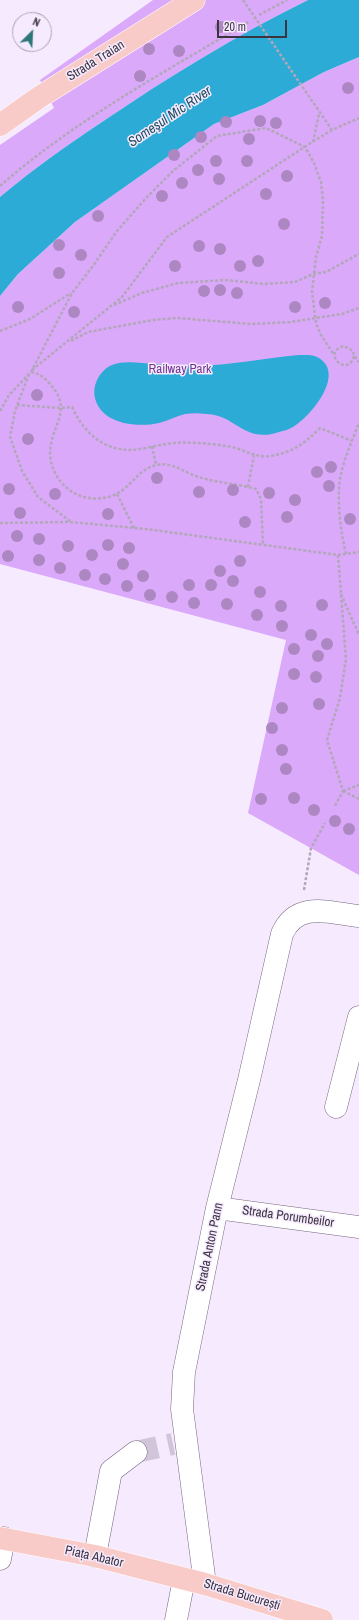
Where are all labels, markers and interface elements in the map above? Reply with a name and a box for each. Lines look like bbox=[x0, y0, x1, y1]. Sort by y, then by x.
north arrow bbox=[12, 12, 52, 52]
scale bar bbox=[219, 12, 289, 38]
text: N bbox=[31, 14, 42, 30]
text: 20 m bbox=[224, 19, 246, 35]
street label: Strada Traian bbox=[64, 37, 128, 85]
water label: Someşul Mic River bbox=[125, 83, 215, 151]
park label: Railway Park bbox=[149, 362, 211, 378]
street label: Strada Anton Pann bbox=[193, 1201, 227, 1293]
street label: Strada Porumbeilor bbox=[241, 1203, 335, 1231]
street label: Piața Abator bbox=[63, 1543, 125, 1571]
street label: Strada București bbox=[202, 1576, 282, 1614]

